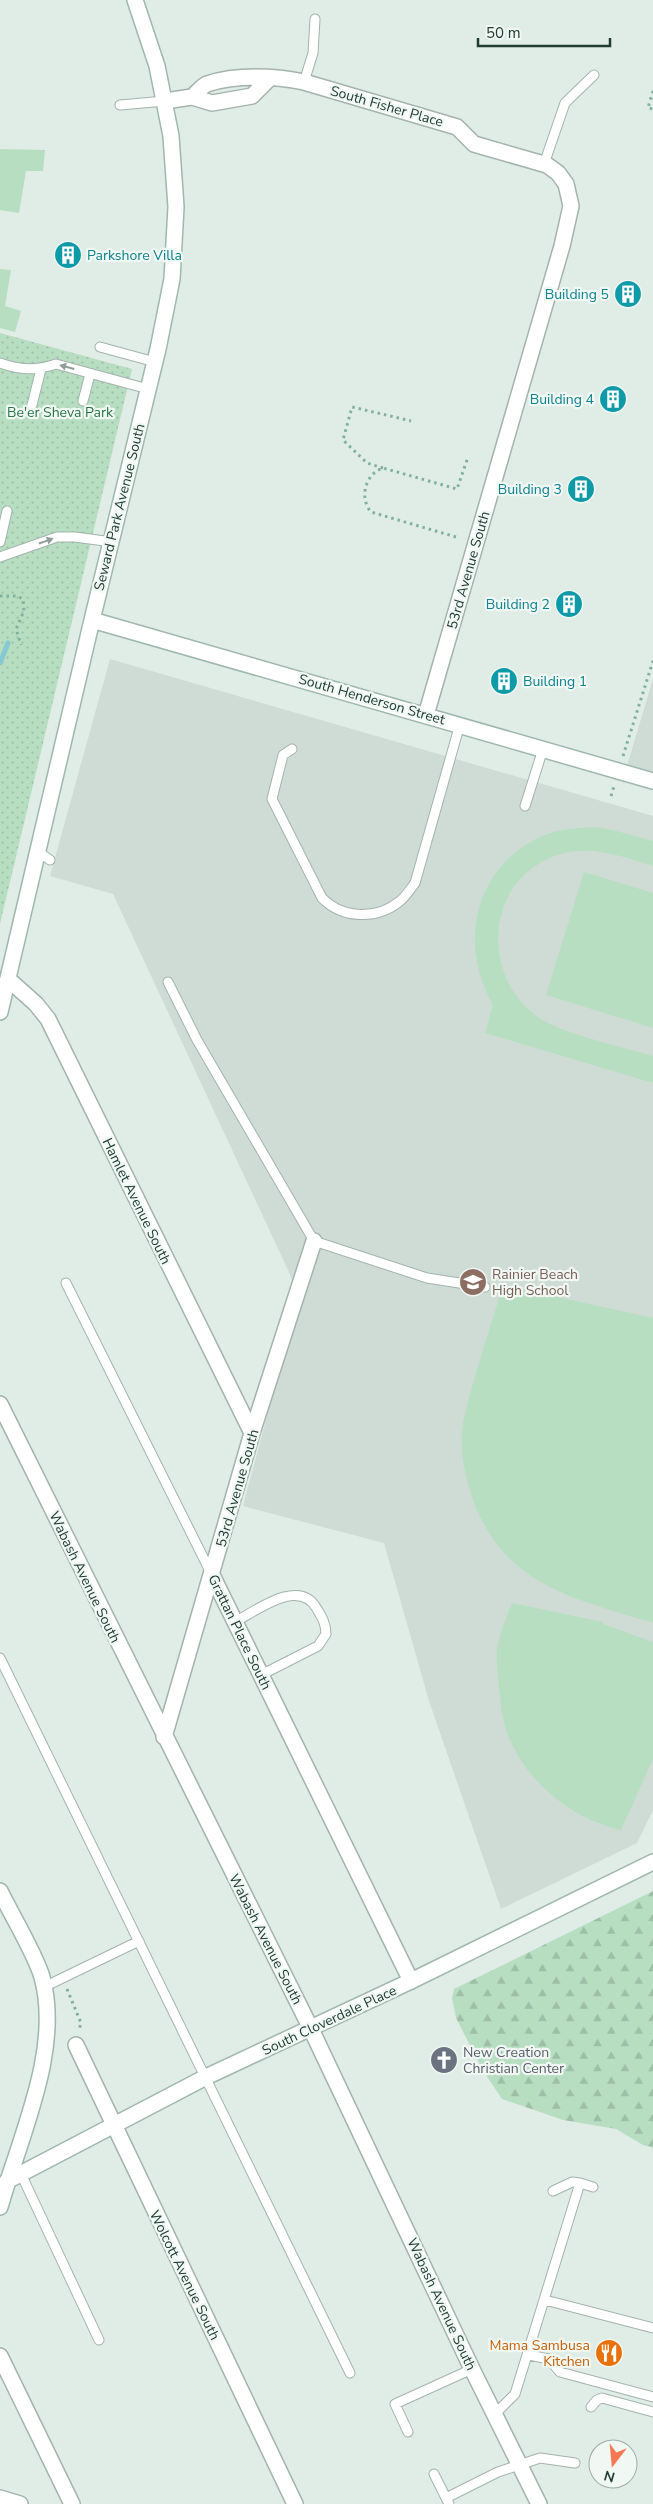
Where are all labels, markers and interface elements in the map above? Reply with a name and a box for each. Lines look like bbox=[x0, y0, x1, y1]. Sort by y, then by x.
scale bar bbox=[478, 15, 610, 47]
text: 50 m bbox=[486, 23, 521, 43]
street label: South Fisher Place bbox=[328, 81, 446, 132]
building icon: Parkshore Villa bbox=[53, 240, 83, 270]
place label: Parkshore Villa bbox=[87, 246, 182, 265]
building icon: Building 5 bbox=[613, 279, 643, 309]
place label: Building 5 bbox=[545, 285, 609, 304]
one-way arrow bbox=[59, 363, 74, 371]
building icon: Building 4 bbox=[598, 384, 628, 414]
place label: Building 4 bbox=[530, 390, 594, 409]
park label: Be'er Sheva Park bbox=[7, 403, 114, 422]
street label: Seward Park Avenue South bbox=[90, 422, 149, 593]
building icon: Building 3 bbox=[566, 474, 596, 504]
place label: Building 3 bbox=[498, 480, 562, 499]
street label: 53rd Avenue South bbox=[443, 509, 494, 631]
one-way arrow bbox=[39, 537, 54, 545]
building icon: Building 2 bbox=[554, 589, 584, 619]
place label: Building 2 bbox=[486, 595, 550, 614]
building icon: Building 1 bbox=[489, 666, 519, 696]
street label: South Henderson Street bbox=[296, 669, 447, 730]
place label: Building 1 bbox=[523, 672, 587, 691]
street label: Hamlet Avenue South bbox=[98, 1135, 175, 1268]
place label: Rainier Beach High School bbox=[492, 1265, 578, 1300]
school or university icon: Rainier Beach High School bbox=[458, 1267, 488, 1297]
street label: 53rd Avenue South bbox=[212, 1427, 263, 1549]
street label: Wabash Avenue South bbox=[44, 1508, 125, 1646]
street label: Grattan Place South bbox=[203, 1571, 276, 1693]
street label: Wabash Avenue South bbox=[224, 1871, 307, 2008]
street label: South Cloverdale Place bbox=[259, 1981, 400, 2060]
place label: New Creation Christian Center bbox=[463, 2043, 564, 2078]
church icon: New Creation Christian Center bbox=[429, 2045, 459, 2075]
street label: Wolcott Avenue South bbox=[145, 2207, 224, 2343]
street label: Wabash Avenue South bbox=[402, 2235, 481, 2374]
place label: Mama Sambusa Kitchen bbox=[489, 2336, 590, 2371]
restaurant icon: Mama Sambusa Kitchen bbox=[594, 2338, 624, 2368]
north arrow bbox=[588, 2439, 638, 2489]
text: N bbox=[602, 2465, 617, 2487]

